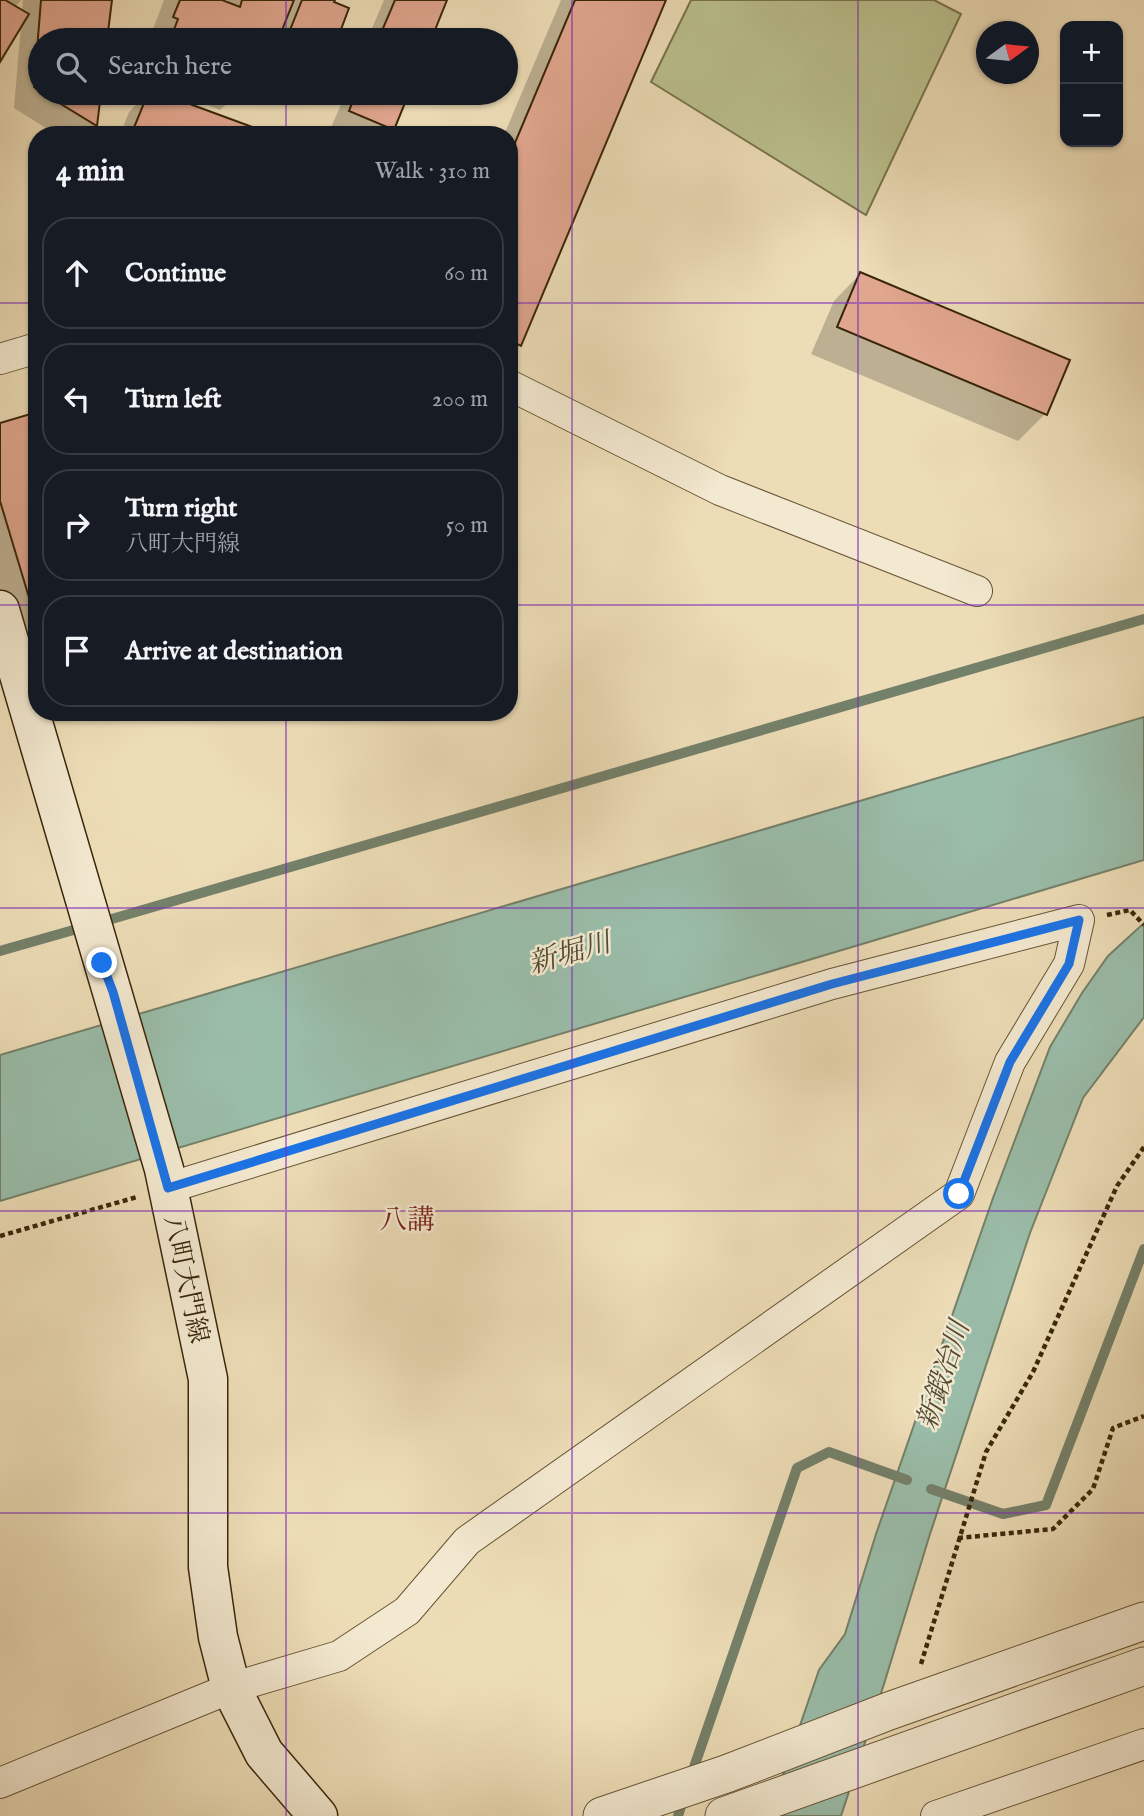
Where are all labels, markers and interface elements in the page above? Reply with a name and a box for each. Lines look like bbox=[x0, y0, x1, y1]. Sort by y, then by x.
north arrow bbox=[976, 21, 1039, 84]
map controls bbox=[1060, 21, 1123, 147]
button: + bbox=[1060, 21, 1123, 84]
search box bbox=[28, 28, 518, 105]
icon: search bbox=[52, 48, 90, 86]
text: Search here bbox=[108, 50, 232, 83]
button: − bbox=[1060, 84, 1123, 147]
text: 4 min bbox=[56, 153, 124, 191]
text: Walk · 310 m bbox=[375, 157, 490, 186]
icon: ahead bbox=[58, 254, 96, 292]
text: Continue bbox=[125, 257, 226, 290]
text: 60 m bbox=[444, 259, 488, 288]
icon: left bbox=[58, 380, 96, 418]
text: Turn left bbox=[125, 383, 222, 416]
text: 200 m bbox=[432, 385, 488, 414]
text: Turn right bbox=[125, 492, 238, 525]
icon: right bbox=[58, 506, 96, 544]
text: 50 m bbox=[446, 511, 488, 540]
text: 八町大門線 bbox=[125, 530, 240, 559]
icon: arrive bbox=[58, 632, 96, 670]
text: Arrive at destination bbox=[125, 635, 343, 668]
water label: 新堀川 bbox=[524, 925, 618, 983]
route end bbox=[86, 947, 117, 978]
route start bbox=[943, 1178, 974, 1209]
district label: 八講 bbox=[379, 1204, 435, 1239]
street label: 八町大門線 bbox=[156, 1212, 215, 1346]
water label: 新鍛冶川 bbox=[910, 1314, 979, 1434]

